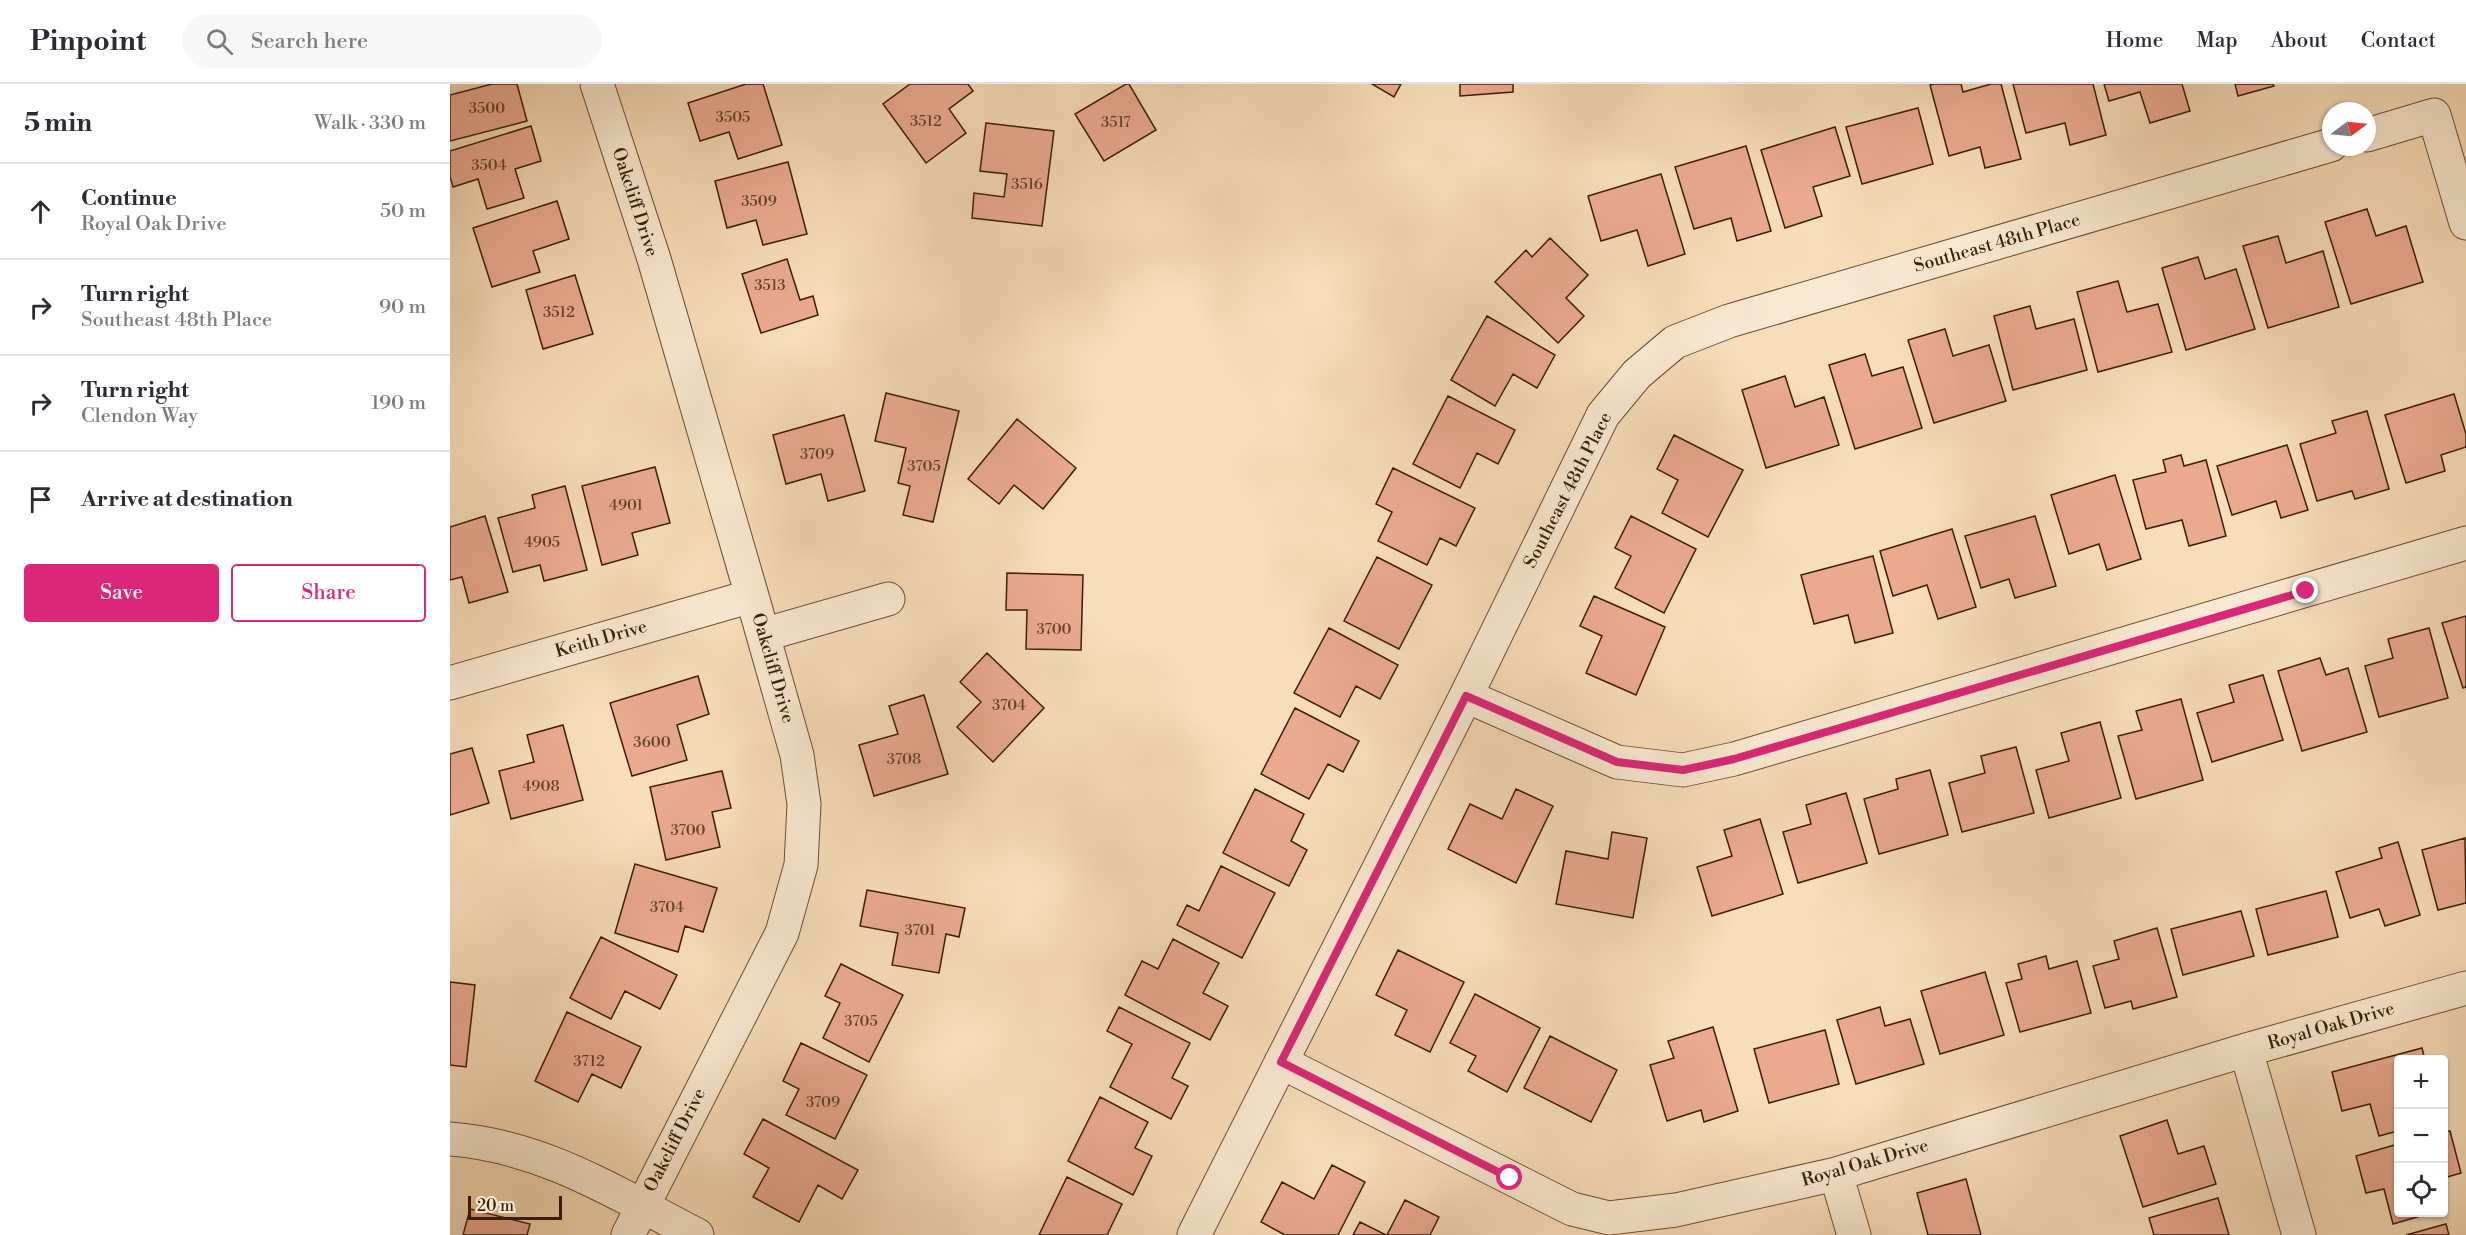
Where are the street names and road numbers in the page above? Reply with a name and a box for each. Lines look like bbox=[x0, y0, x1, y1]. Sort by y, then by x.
street label: Oakcliff Drive bbox=[606, 144, 664, 260]
street label: Southeast 48th Place bbox=[1911, 208, 2083, 278]
street label: Southeast 48th Place bbox=[1519, 408, 1617, 572]
street label: Oakcliff Drive bbox=[746, 610, 800, 726]
street label: Keith Drive bbox=[552, 615, 650, 663]
street label: Royal Oak Drive bbox=[2265, 997, 2397, 1055]
street label: Oakcliff Drive bbox=[639, 1084, 711, 1196]
street label: Royal Oak Drive bbox=[1799, 1134, 1931, 1192]

